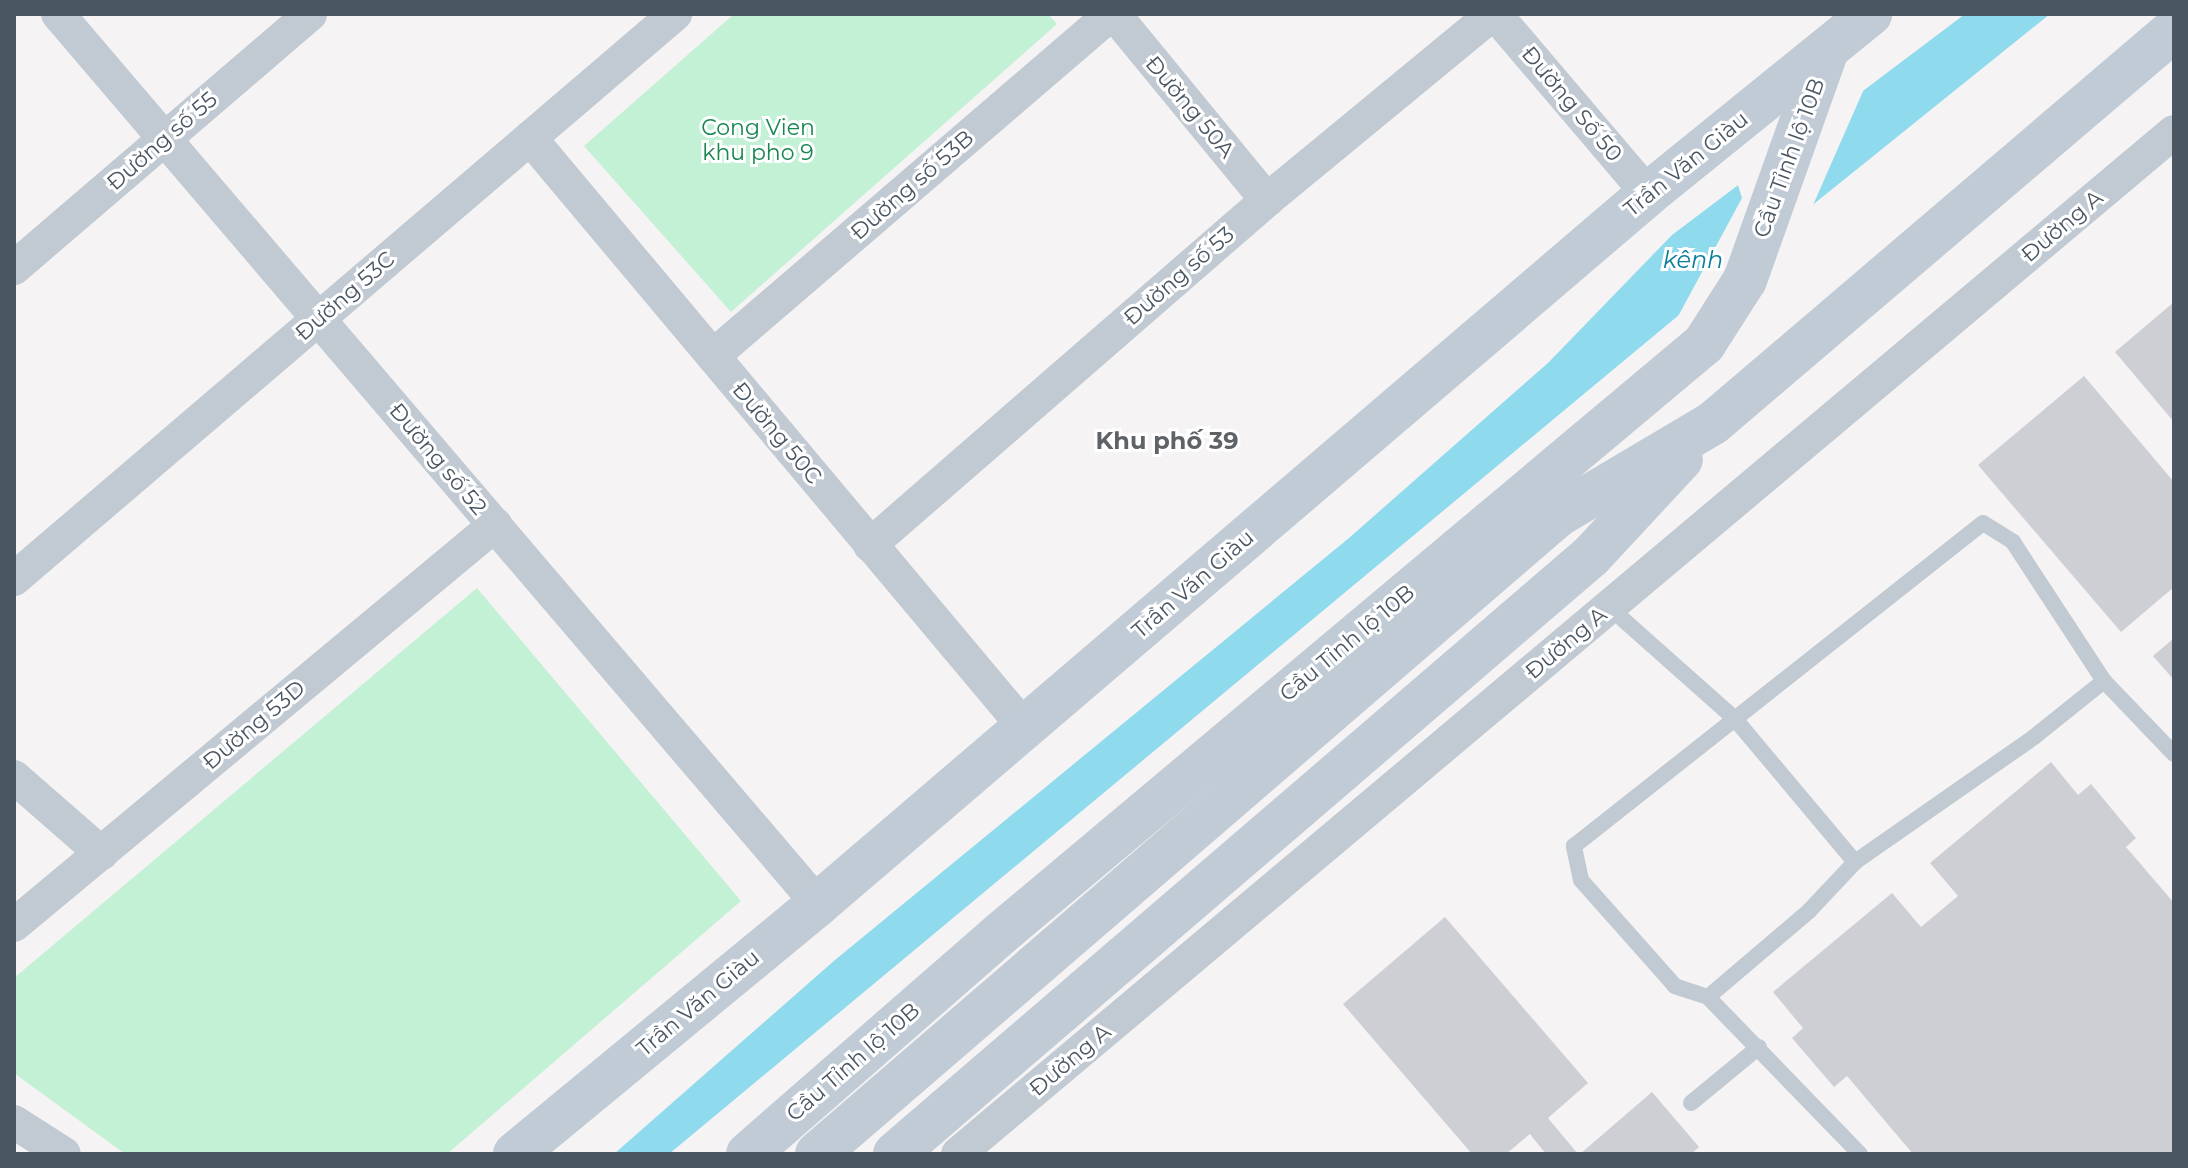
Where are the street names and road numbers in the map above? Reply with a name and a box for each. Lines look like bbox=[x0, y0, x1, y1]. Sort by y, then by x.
street label: Đường Số 50 bbox=[1516, 41, 1628, 167]
street label: Đường 50A bbox=[1140, 51, 1240, 163]
street label: Cầu Tỉnh lộ 10B bbox=[1748, 75, 1830, 241]
street label: Đường số 55 bbox=[102, 86, 222, 196]
street label: Trần Văn Giàu bbox=[1619, 106, 1753, 222]
street label: Đường số 53B bbox=[845, 125, 979, 245]
street label: Đường A bbox=[2016, 184, 2108, 268]
street label: Đường số 53 bbox=[1119, 221, 1239, 331]
street label: Đường 53C bbox=[290, 246, 400, 346]
street label: Đường 50C bbox=[727, 377, 827, 489]
street label: Đường số 52 bbox=[384, 398, 492, 520]
street label: Trần Văn Giàu bbox=[1127, 524, 1259, 644]
street label: Cầu Tỉnh lộ 10B bbox=[1274, 579, 1420, 707]
street label: Đường A bbox=[1520, 601, 1612, 685]
street label: Đường 53D bbox=[198, 675, 310, 775]
street label: Trần Văn Giàu bbox=[631, 944, 765, 1062]
street label: Cầu Tỉnh lộ 10B bbox=[781, 997, 925, 1127]
street label: Đường A bbox=[1024, 1018, 1116, 1102]

